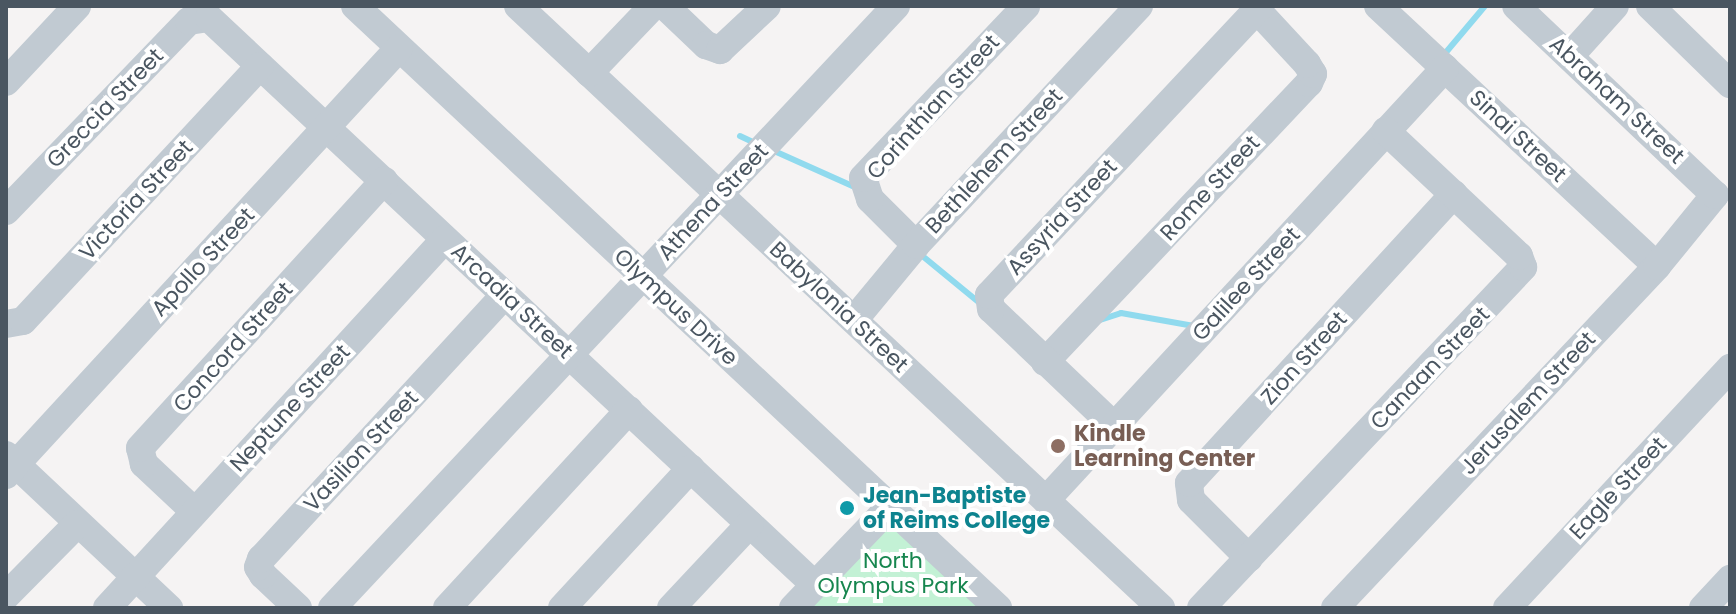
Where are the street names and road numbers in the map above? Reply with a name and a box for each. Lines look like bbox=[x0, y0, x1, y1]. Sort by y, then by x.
street label: Corinthian Street bbox=[861, 29, 1005, 185]
street label: Abraham Street bbox=[1544, 31, 1690, 169]
street label: Greccia Street bbox=[41, 43, 169, 173]
street label: Bethlehem Street bbox=[920, 83, 1068, 239]
street label: Sinai Street bbox=[1464, 84, 1572, 188]
street label: Rome Street bbox=[1155, 130, 1265, 246]
street label: Victoria Street bbox=[74, 134, 198, 266]
street label: Athena Street bbox=[652, 138, 774, 266]
street label: Assyria Street bbox=[1002, 154, 1122, 280]
street label: Apollo Street bbox=[146, 202, 260, 322]
street label: Galilee Street bbox=[1187, 222, 1305, 346]
street label: Babylonia Street bbox=[764, 236, 914, 378]
street label: Arcadia Street bbox=[446, 238, 578, 364]
street label: Olympus Drive bbox=[609, 243, 743, 371]
street label: Concord Street bbox=[168, 277, 298, 417]
street label: Canaan Street bbox=[1365, 301, 1495, 435]
street label: Zion Street bbox=[1255, 306, 1353, 410]
street label: Jerusalem Street bbox=[1455, 326, 1601, 480]
street label: Neptune Street bbox=[224, 339, 356, 477]
street label: Vasilion Street bbox=[298, 385, 424, 517]
street label: Eagle Street bbox=[1564, 431, 1672, 545]

